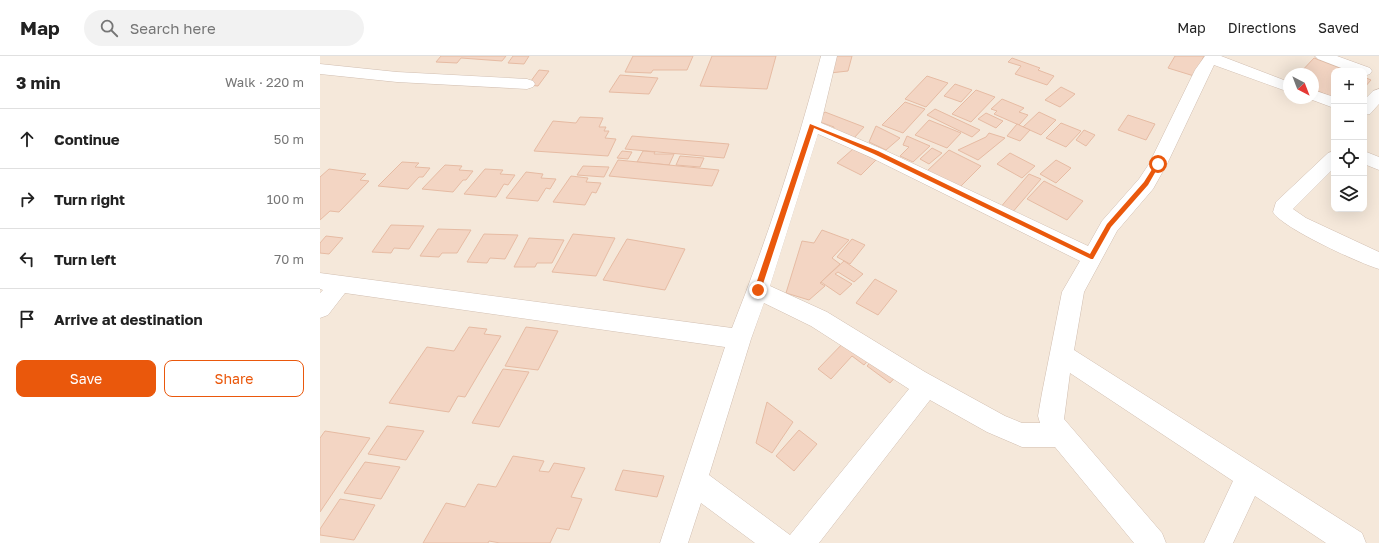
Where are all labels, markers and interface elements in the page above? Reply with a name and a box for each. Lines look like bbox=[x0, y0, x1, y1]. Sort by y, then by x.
search box bbox=[84, 10, 364, 46]
text: Map bbox=[20, 16, 60, 39]
icon: search bbox=[98, 17, 120, 39]
text: Search here bbox=[130, 19, 216, 37]
text: Map bbox=[1177, 19, 1206, 36]
text: Directions bbox=[1228, 19, 1296, 36]
text: Saved bbox=[1318, 19, 1359, 36]
north arrow bbox=[1283, 68, 1319, 104]
map controls bbox=[1331, 68, 1367, 212]
button: + bbox=[1331, 68, 1367, 104]
text: 3 min bbox=[16, 72, 60, 93]
text: Walk · 220 m bbox=[225, 74, 304, 90]
button: − bbox=[1331, 104, 1367, 140]
icon: ahead bbox=[16, 128, 38, 150]
text: Continue bbox=[54, 130, 120, 148]
text: 50 m bbox=[274, 131, 304, 147]
button: locate bbox=[1331, 140, 1367, 176]
route start bbox=[1149, 155, 1167, 173]
button: layers bbox=[1331, 176, 1367, 212]
icon: right bbox=[16, 188, 38, 210]
text: Turn right bbox=[54, 190, 125, 208]
text: 100 m bbox=[267, 191, 304, 207]
icon: left bbox=[16, 248, 38, 270]
text: Turn left bbox=[54, 250, 116, 268]
text: 70 m bbox=[274, 251, 304, 267]
route end bbox=[749, 281, 767, 299]
icon: arrive bbox=[16, 308, 38, 330]
text: Arrive at destination bbox=[54, 310, 203, 328]
button: Save bbox=[16, 360, 156, 397]
button: Share bbox=[164, 360, 304, 397]

